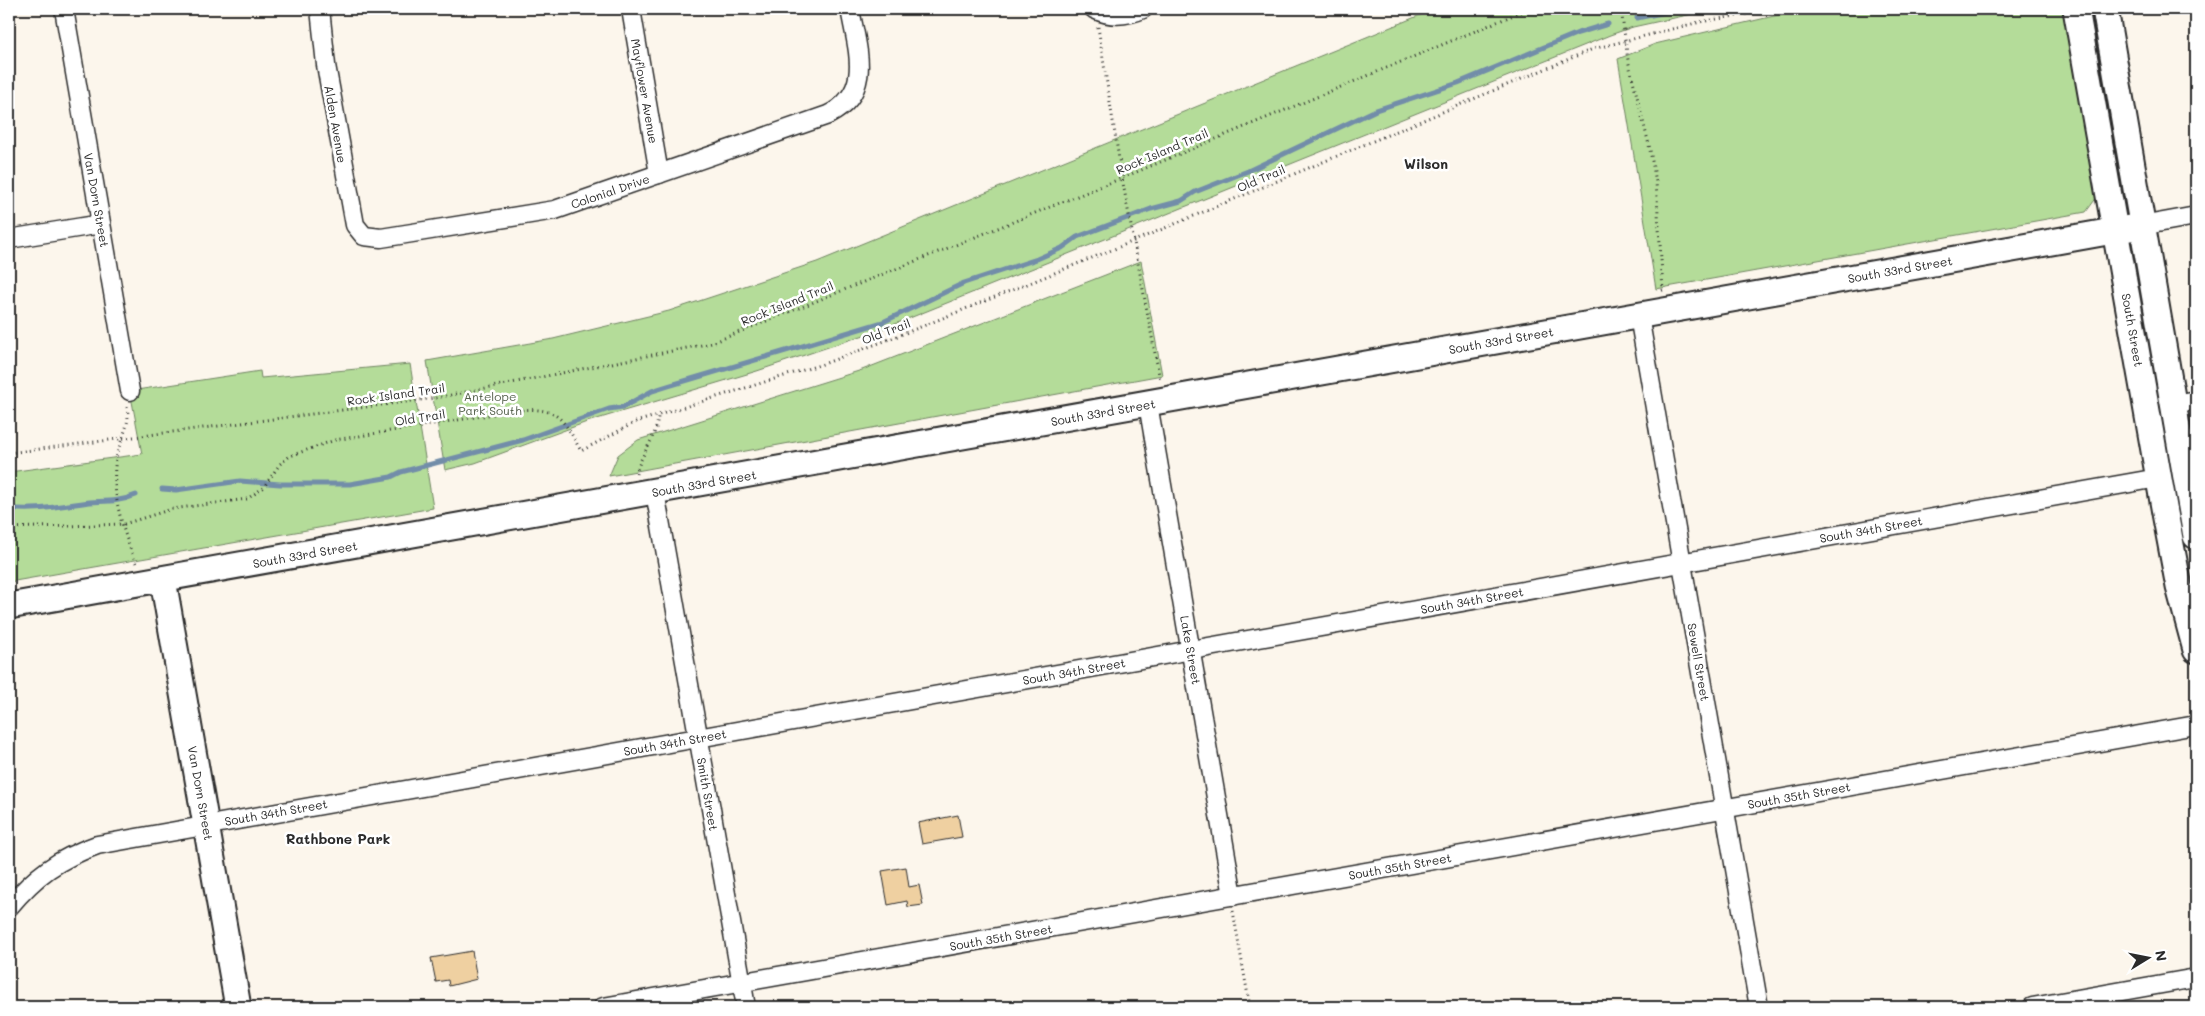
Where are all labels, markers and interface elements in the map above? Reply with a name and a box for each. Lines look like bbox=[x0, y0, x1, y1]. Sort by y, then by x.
street label: Mayflower Avenue bbox=[628, 37, 662, 145]
street label: Alden Avenue bbox=[321, 84, 351, 164]
street label: Rock Island Trail bbox=[1113, 124, 1211, 178]
street label: Van Dorn Street bbox=[81, 151, 113, 249]
district label: Wilson bbox=[1404, 154, 1448, 173]
street label: Old Trail bbox=[1234, 161, 1288, 195]
street label: Colonial Drive bbox=[569, 170, 651, 212]
street label: South 33rd Street bbox=[1846, 252, 1954, 286]
street label: Rock Island Trail bbox=[738, 277, 836, 329]
street label: South Street bbox=[2119, 292, 2147, 368]
street label: Old Trail bbox=[859, 314, 913, 348]
street label: South 33rd Street bbox=[1447, 323, 1555, 357]
street label: Rock Island Trail bbox=[346, 379, 446, 409]
park label: Antelope Park South bbox=[458, 388, 522, 418]
street label: South 33rd Street bbox=[1049, 395, 1157, 429]
street label: Old Trail bbox=[394, 405, 446, 429]
street label: South 33rd Street bbox=[650, 466, 758, 500]
street label: South 34th Street bbox=[1818, 512, 1924, 546]
street label: South 33rd Street bbox=[251, 537, 359, 571]
street label: South 34th Street bbox=[1419, 583, 1525, 617]
street label: Lake Street bbox=[1177, 614, 1205, 686]
street label: Sewell Street bbox=[1684, 622, 1714, 702]
street label: South 34th Street bbox=[1021, 654, 1127, 688]
street label: South 34th Street bbox=[622, 725, 728, 759]
street label: Van Dorn Street bbox=[185, 744, 217, 842]
street label: Smith Street bbox=[694, 756, 722, 832]
street label: South 35th Street bbox=[1746, 778, 1852, 812]
street label: South 34th Street bbox=[223, 795, 329, 829]
district label: Rathbone Park bbox=[286, 829, 390, 848]
street label: South 35th Street bbox=[1347, 849, 1453, 883]
street label: South 35th Street bbox=[948, 920, 1054, 954]
north arrow bbox=[2122, 934, 2172, 984]
text: N bbox=[2151, 949, 2172, 963]

